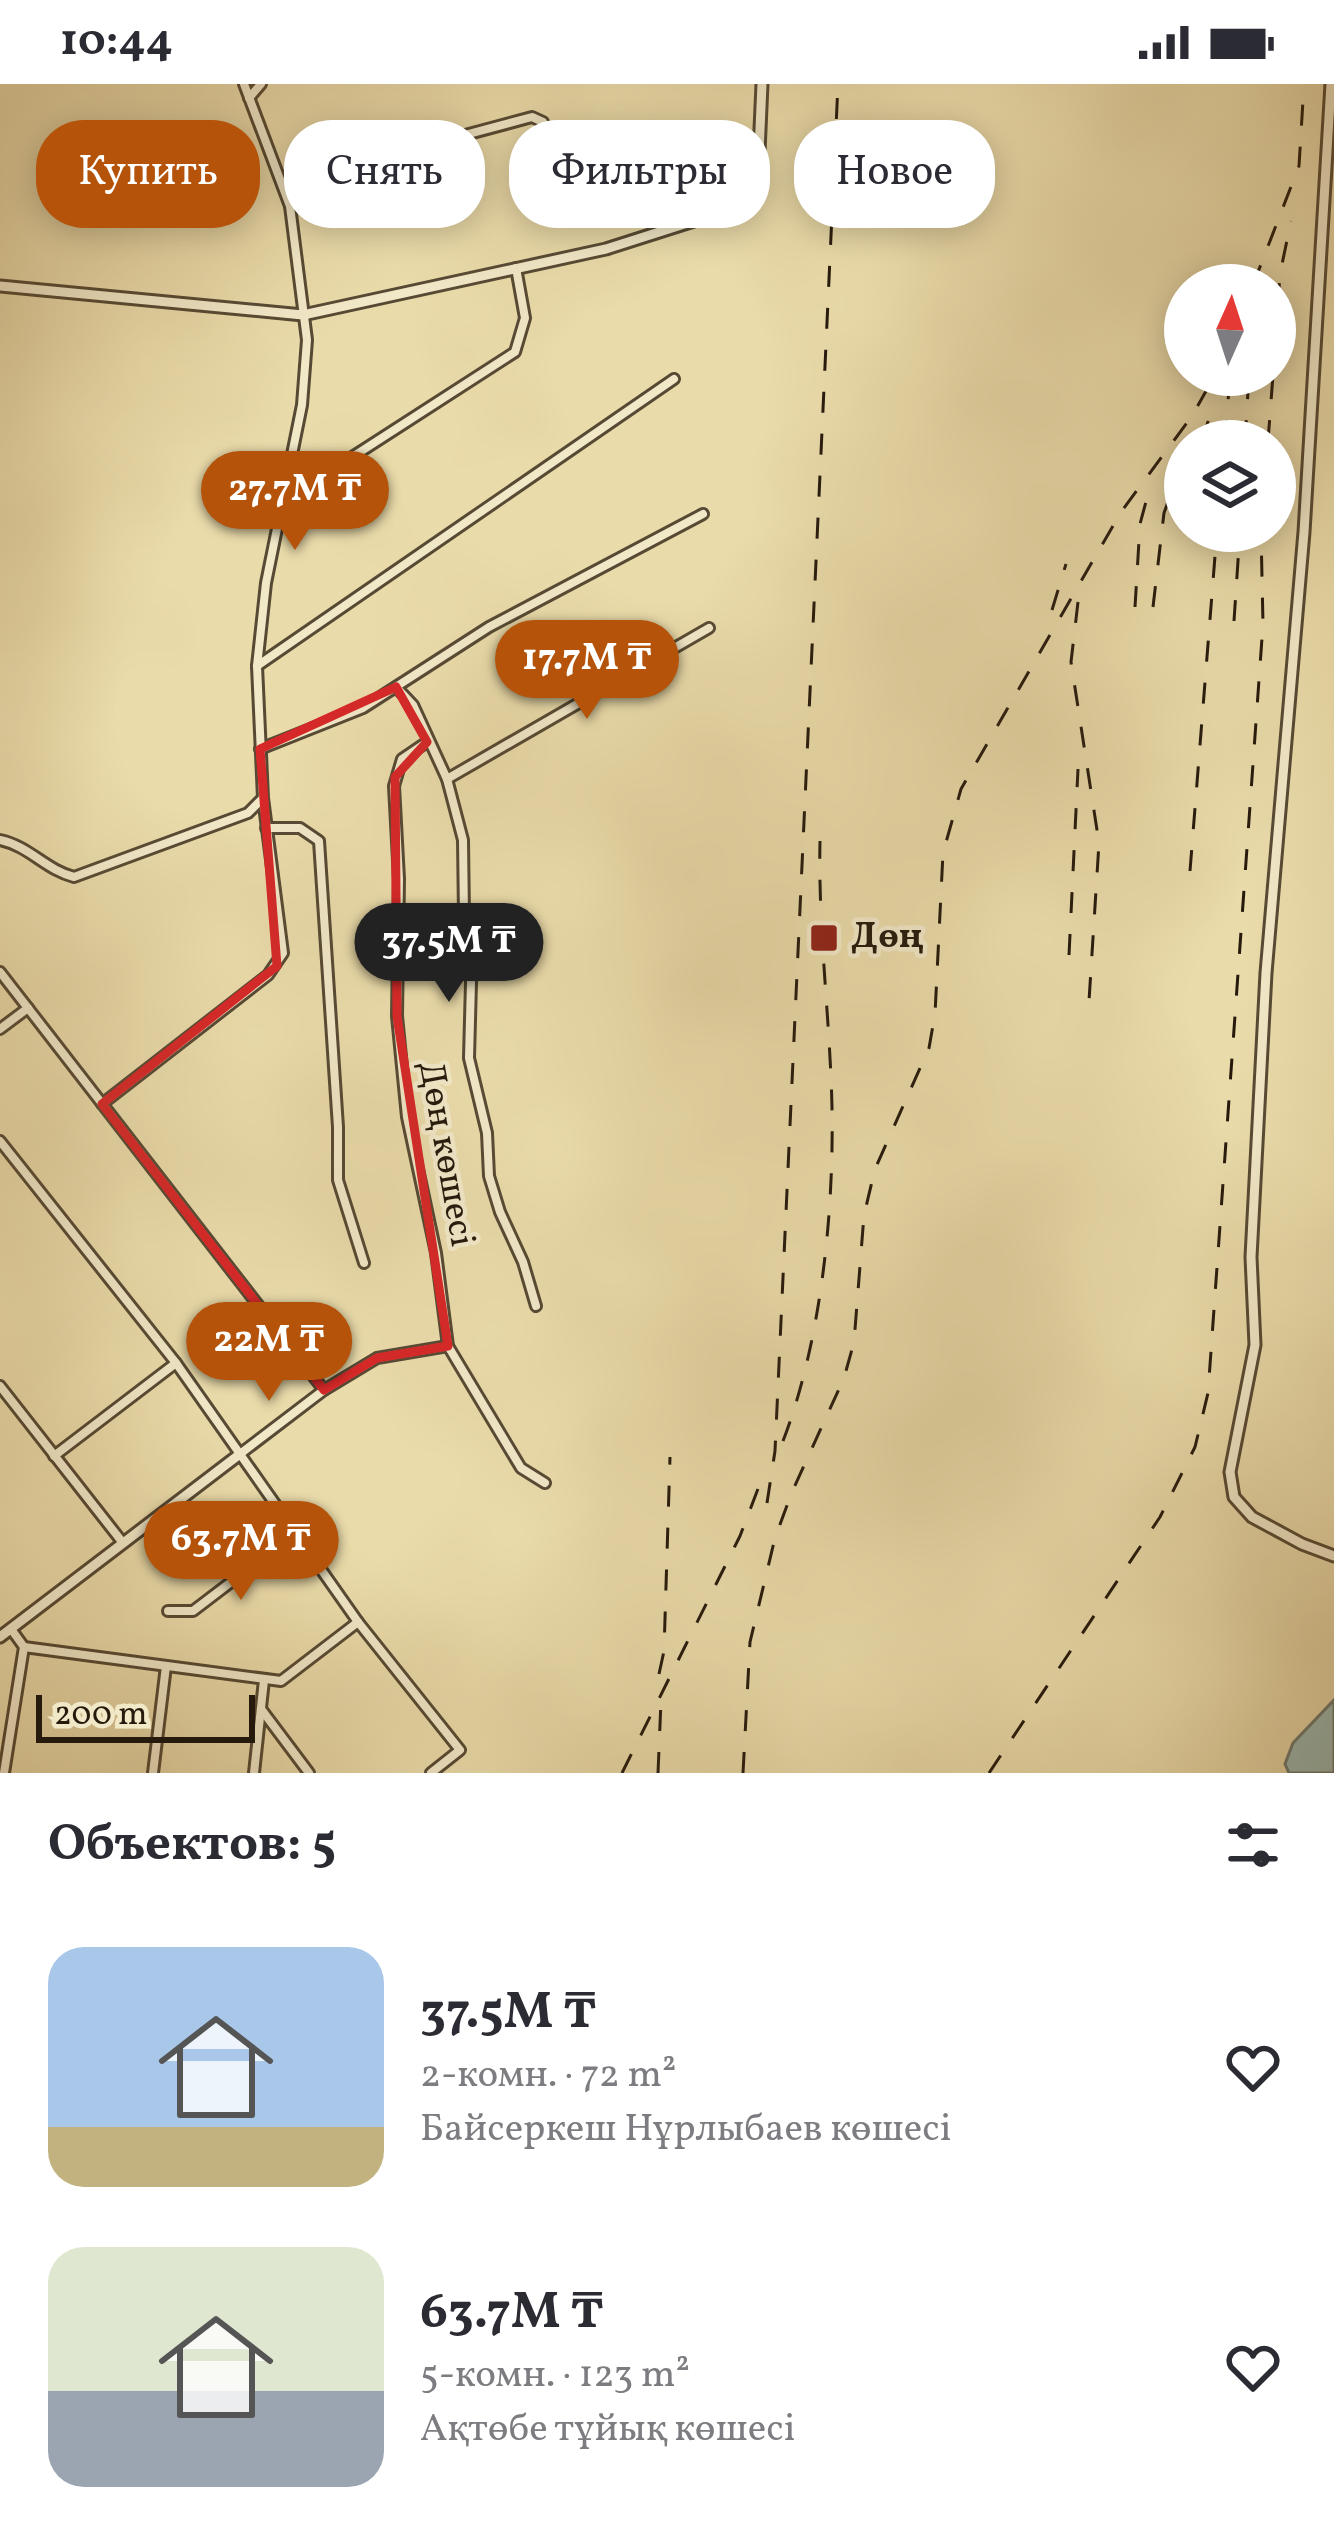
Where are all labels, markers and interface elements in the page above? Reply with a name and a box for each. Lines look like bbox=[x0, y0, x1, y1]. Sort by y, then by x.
text: 10:44 bbox=[60, 11, 173, 74]
chip: Купить bbox=[36, 120, 260, 228]
chip: Снять bbox=[284, 120, 485, 228]
chip: Фильтры bbox=[509, 120, 770, 228]
chip: Новое bbox=[794, 120, 995, 228]
north arrow bbox=[1164, 264, 1296, 396]
map controls bbox=[1164, 264, 1296, 552]
button: layers bbox=[1164, 420, 1296, 552]
pin: 27.7M ₸ bbox=[184, 451, 406, 553]
text: 27.7M ₸ bbox=[228, 463, 362, 517]
pin: 17.7M ₸ bbox=[476, 620, 698, 722]
text: 17.7M ₸ bbox=[522, 632, 652, 686]
pin: 37.5M ₸ bbox=[338, 903, 560, 1005]
place label: Дөң bbox=[851, 913, 924, 963]
text: 37.5M ₸ bbox=[381, 915, 517, 969]
marker: Дөң bbox=[808, 922, 840, 954]
street label: Дөң көшесі bbox=[404, 1057, 486, 1251]
pin: 22M ₸ bbox=[185, 1302, 353, 1404]
text: 22M ₸ bbox=[213, 1314, 325, 1368]
pin: 63.7M ₸ bbox=[130, 1501, 352, 1603]
text: 63.7M ₸ bbox=[171, 1513, 311, 1567]
scale bar bbox=[36, 1689, 255, 1742]
text: 200 m bbox=[54, 1693, 148, 1739]
text: Объектов: 5 bbox=[48, 1810, 336, 1881]
icon: filters bbox=[1220, 1812, 1286, 1878]
text: 37.5M ₸ bbox=[420, 1978, 597, 2049]
icon: home bbox=[144, 1995, 288, 2139]
icon: heart bbox=[1220, 2034, 1286, 2100]
text: 2-комн. · 72 m² bbox=[420, 2049, 676, 2103]
text: Байсеркеш Нұрлыбаев көшесі bbox=[420, 2103, 951, 2157]
text: 63.7M ₸ bbox=[420, 2278, 604, 2349]
icon: home bbox=[144, 2295, 288, 2439]
icon: heart bbox=[1220, 2334, 1286, 2400]
text: 5-комн. · 123 m² bbox=[420, 2349, 690, 2403]
text: Ақтөбе тұйық көшесі bbox=[420, 2403, 796, 2457]

